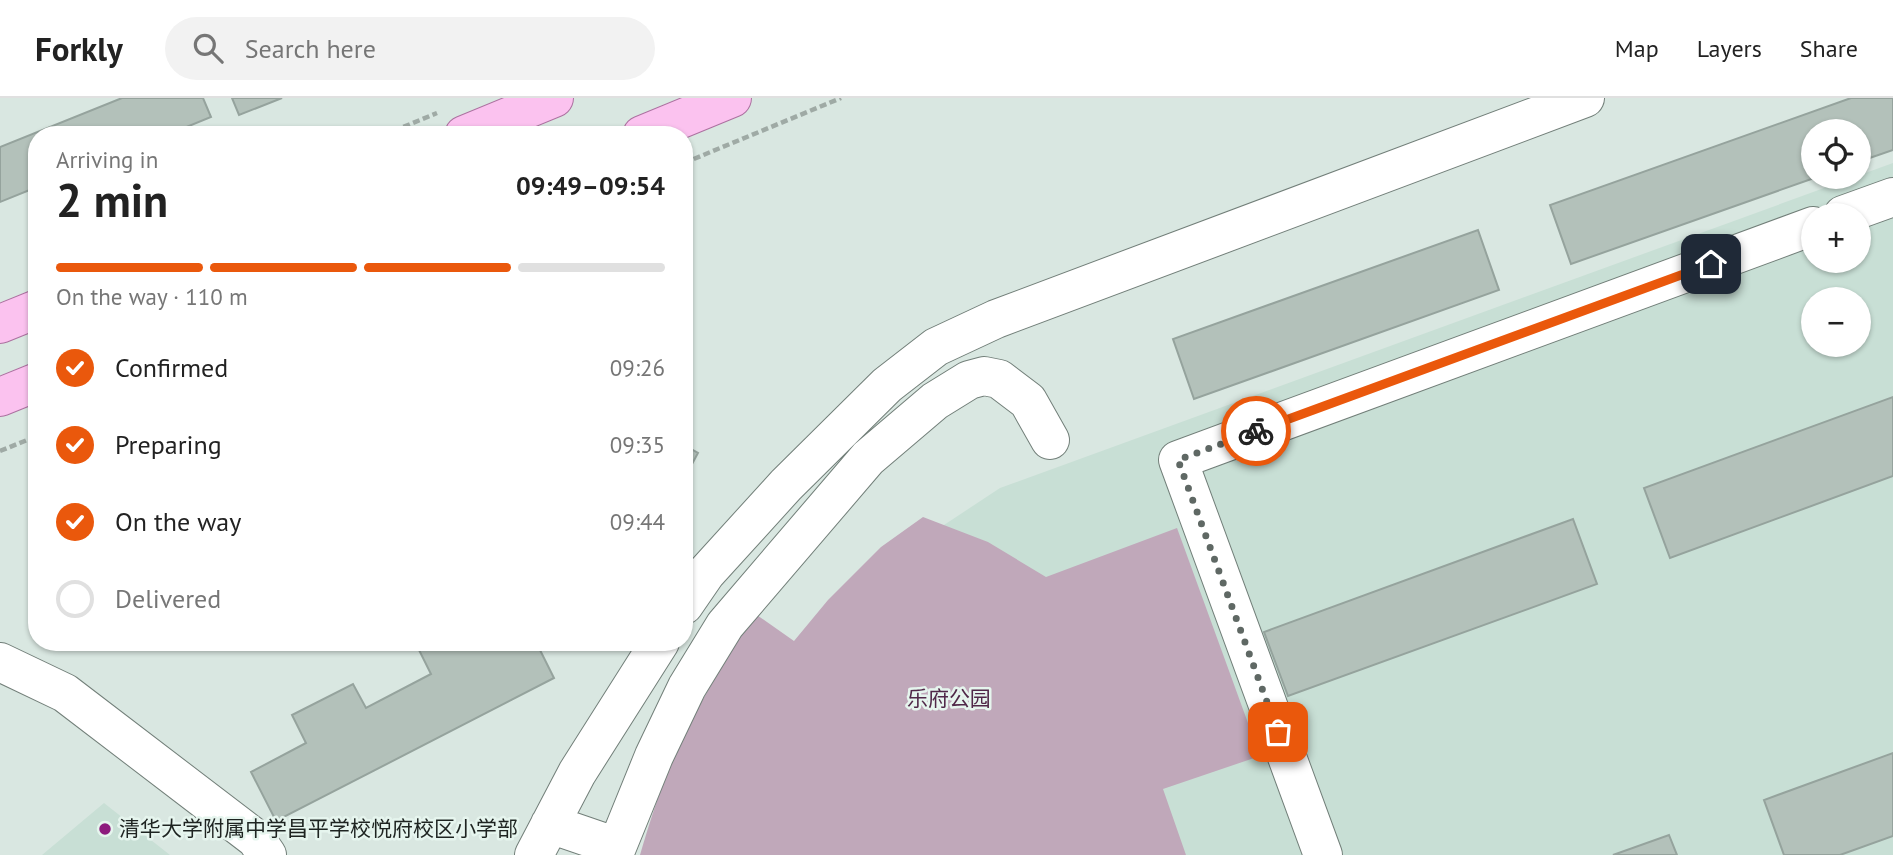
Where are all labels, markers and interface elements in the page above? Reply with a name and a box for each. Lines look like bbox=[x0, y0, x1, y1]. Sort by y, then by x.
search box bbox=[165, 17, 655, 80]
text: Forkly bbox=[35, 27, 123, 70]
icon: search bbox=[189, 29, 227, 67]
text: Search here bbox=[245, 32, 376, 65]
text: Map bbox=[1615, 33, 1659, 64]
text: Layers bbox=[1697, 33, 1762, 64]
text: Share bbox=[1800, 33, 1858, 64]
map controls bbox=[1801, 119, 1871, 357]
button: locate bbox=[1801, 119, 1871, 189]
text: Arriving in bbox=[56, 145, 158, 174]
text: 09:49–09:54 bbox=[516, 169, 665, 202]
text: 2 min bbox=[56, 170, 168, 230]
button: + bbox=[1801, 203, 1871, 273]
pin bbox=[1681, 234, 1741, 294]
icon: home bbox=[1692, 245, 1730, 283]
text: On the way · 110 m bbox=[56, 282, 248, 311]
button: − bbox=[1801, 287, 1871, 357]
icon: check bbox=[56, 349, 94, 387]
text: Confirmed bbox=[115, 351, 228, 384]
text: 09:26 bbox=[610, 353, 665, 382]
courier bbox=[1221, 396, 1291, 466]
icon: bike bbox=[1237, 412, 1275, 450]
icon: check bbox=[56, 426, 94, 464]
text: Preparing bbox=[115, 428, 222, 461]
text: 09:35 bbox=[610, 430, 665, 459]
icon: check bbox=[56, 503, 94, 541]
text: On the way bbox=[115, 505, 241, 538]
text: 09:44 bbox=[610, 507, 665, 536]
text: Delivered bbox=[115, 582, 221, 615]
park label: 乐府公园 bbox=[907, 685, 991, 712]
pin bbox=[1248, 702, 1308, 762]
icon: bag bbox=[1259, 713, 1297, 751]
place label: 清华大学附属中学昌平学校悦府校区小学部 bbox=[119, 815, 518, 842]
marker: 清华大学附属中学昌平学校悦府校区小学部 bbox=[97, 821, 113, 837]

